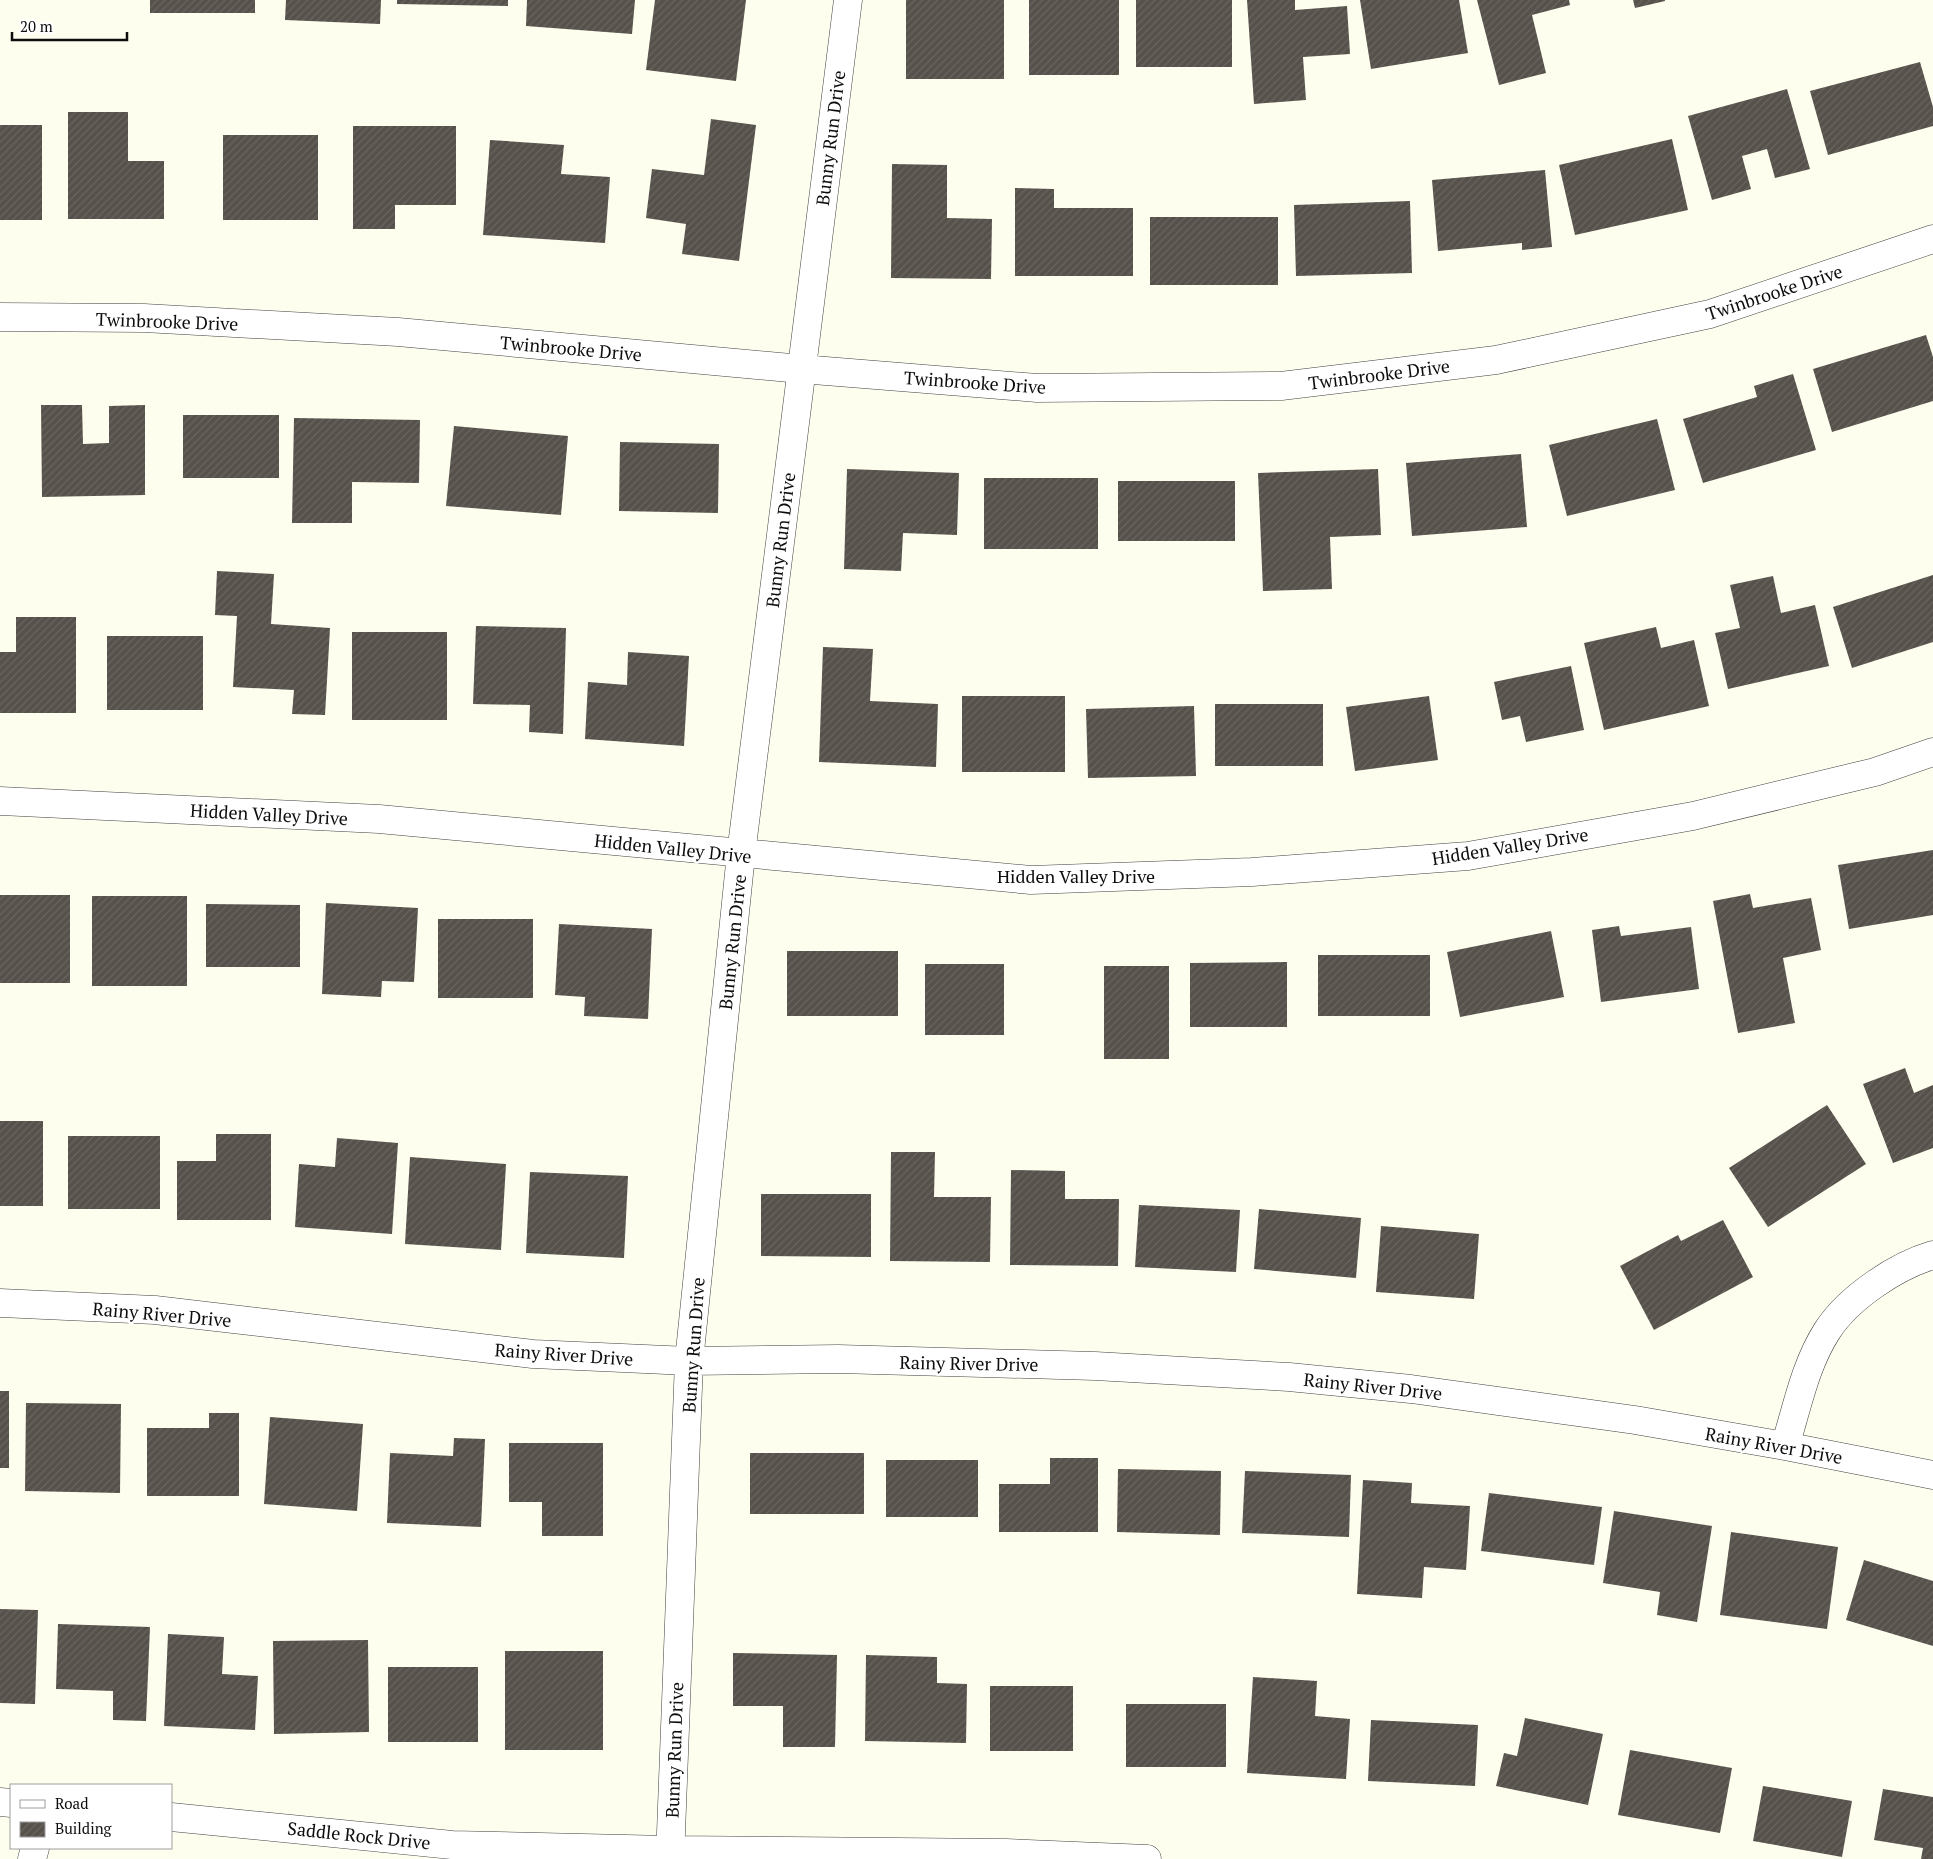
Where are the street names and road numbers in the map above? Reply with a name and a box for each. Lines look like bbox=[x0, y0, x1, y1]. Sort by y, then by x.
street label: Bunny Run Drive bbox=[810, 69, 850, 207]
street label: Twinbrooke Drive bbox=[1703, 259, 1845, 325]
street label: Twinbrooke Drive bbox=[95, 307, 239, 335]
street label: Twinbrooke Drive bbox=[499, 330, 643, 366]
street label: Twinbrooke Drive bbox=[1307, 353, 1451, 395]
street label: Twinbrooke Drive bbox=[903, 365, 1047, 399]
street label: Bunny Run Drive bbox=[760, 471, 800, 609]
street label: Hidden Valley Drive bbox=[189, 798, 349, 830]
street label: Hidden Valley Drive bbox=[1430, 822, 1590, 870]
street label: Hidden Valley Drive bbox=[593, 828, 753, 868]
street label: Hidden Valley Drive bbox=[997, 864, 1155, 888]
street label: Bunny Run Drive bbox=[713, 873, 751, 1011]
street label: Bunny Run Drive bbox=[676, 1276, 710, 1414]
street label: Rainy River Drive bbox=[92, 1296, 232, 1332]
street label: Rainy River Drive bbox=[494, 1337, 634, 1371]
street label: Rainy River Drive bbox=[899, 1350, 1039, 1376]
street label: Rainy River Drive bbox=[1303, 1367, 1443, 1405]
street label: Rainy River Drive bbox=[1703, 1421, 1845, 1469]
street label: Bunny Run Drive bbox=[660, 1682, 688, 1818]
street label: Saddle Rock Drive bbox=[286, 1816, 432, 1854]

